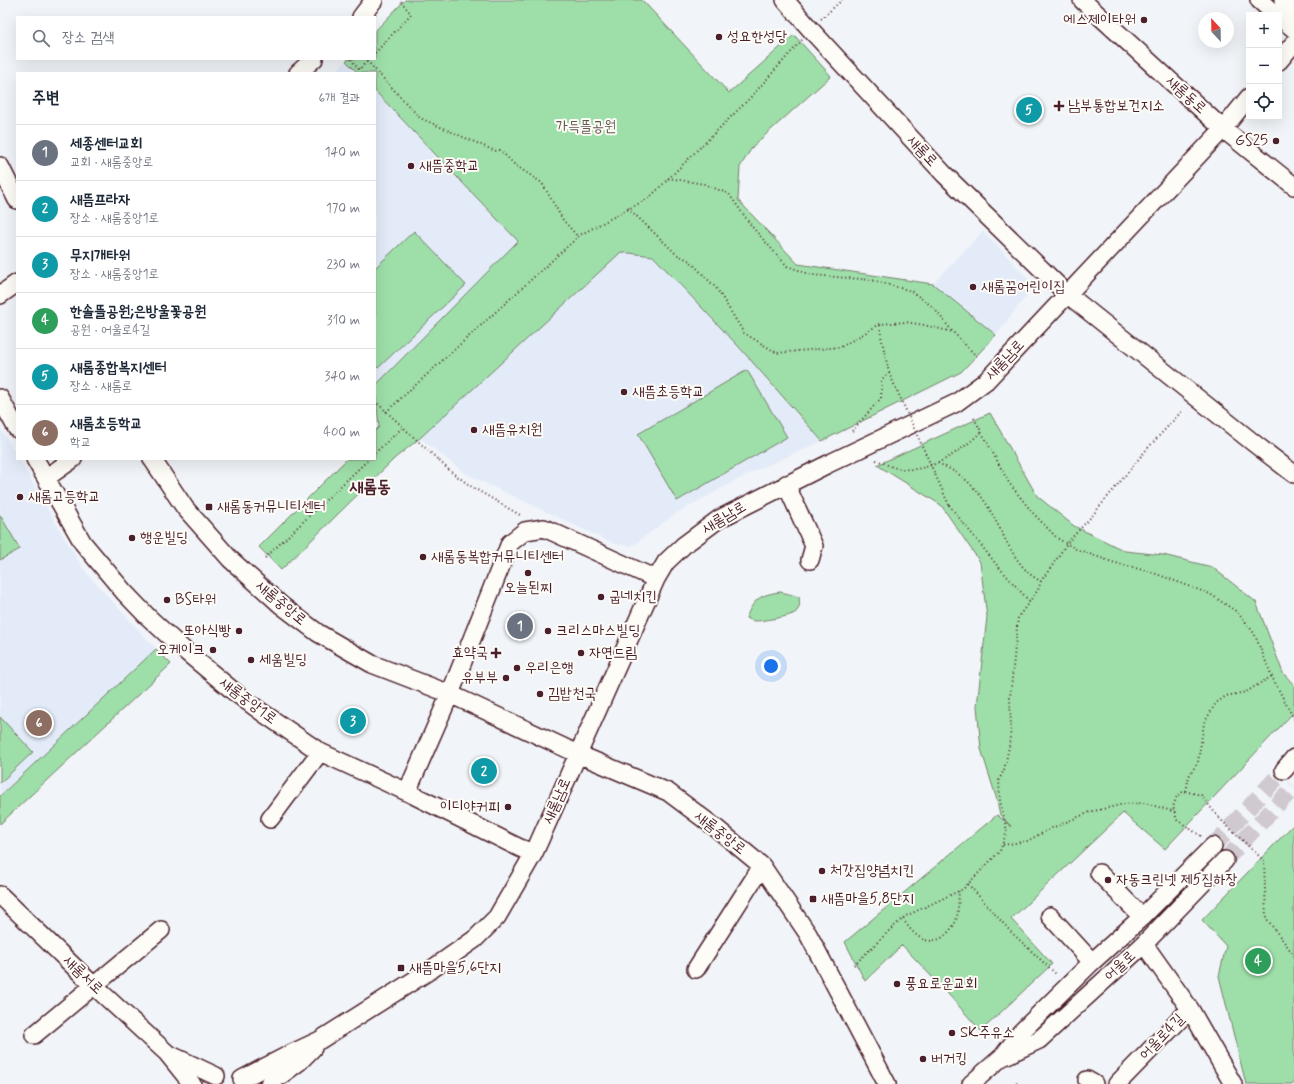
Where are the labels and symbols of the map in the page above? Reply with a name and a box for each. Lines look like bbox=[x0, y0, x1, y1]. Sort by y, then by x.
place label: 에스제이타워 bbox=[1064, 10, 1136, 30]
north arrow bbox=[1198, 12, 1234, 48]
marker: 에스제이타워 bbox=[1139, 15, 1149, 25]
place label: 성요한성당 bbox=[727, 27, 787, 47]
marker: 성요한성당 bbox=[714, 32, 724, 42]
street label: 새롬동로 bbox=[1161, 71, 1211, 119]
pin: 5 bbox=[1016, 95, 1042, 125]
place label: 남부통합보건지소 bbox=[1068, 96, 1165, 116]
marker: 남부통합보건지소 bbox=[1053, 100, 1065, 112]
park label: 가득뜰공원 bbox=[556, 117, 616, 137]
street label: 새롬로 bbox=[902, 131, 942, 171]
place label: GS25 bbox=[1235, 131, 1268, 151]
marker: GS25 bbox=[1271, 136, 1281, 146]
place label: 새뜸중학교 bbox=[419, 156, 479, 176]
marker: 새뜸중학교 bbox=[406, 161, 416, 171]
place label: 새롬꿈어린이집 bbox=[981, 277, 1066, 297]
marker: 새롬꿈어린이집 bbox=[968, 282, 978, 292]
street label: 새롬남로 bbox=[981, 336, 1029, 384]
place label: 새뜸초등학교 bbox=[632, 382, 704, 402]
marker: 새뜸초등학교 bbox=[619, 387, 629, 397]
place label: 새뜸유치원 bbox=[482, 420, 542, 440]
marker: 새뜸유치원 bbox=[469, 425, 479, 435]
district label: 새롬동 bbox=[348, 476, 391, 498]
place label: 새롬고등학교 bbox=[28, 487, 100, 507]
marker: 새롬고등학교 bbox=[15, 492, 25, 502]
place label: 새롬동커뮤니티센터 bbox=[217, 497, 326, 517]
street label: 새롬남로 bbox=[698, 497, 750, 539]
marker: 새롬동커뮤니티센터 bbox=[204, 502, 214, 512]
place label: 행운빌딩 bbox=[140, 528, 188, 548]
marker: 행운빌딩 bbox=[127, 533, 137, 543]
place label: 새롬동복합커뮤니티센터 bbox=[431, 547, 564, 567]
marker: 새롬동복합커뮤니티센터 bbox=[418, 552, 428, 562]
marker: 오늘된찌 bbox=[523, 568, 533, 578]
street label: 새롬중앙로 bbox=[251, 576, 311, 630]
place label: 오늘된찌 bbox=[504, 578, 552, 598]
place label: 굽네치킨 bbox=[609, 587, 657, 607]
place label: BS타워 bbox=[175, 590, 216, 610]
marker: 굽네치킨 bbox=[596, 592, 606, 602]
marker: BS타워 bbox=[162, 595, 172, 605]
pin: 1 bbox=[507, 611, 533, 641]
place label: 또아식빵 bbox=[183, 621, 231, 641]
place label: 크리스마스빌딩 bbox=[556, 621, 641, 641]
marker: 또아식빵 bbox=[234, 626, 244, 636]
marker: 크리스마스빌딩 bbox=[543, 626, 553, 636]
place label: 오케이크 bbox=[157, 640, 205, 660]
place label: 효약국 bbox=[452, 643, 488, 663]
place label: 자연드림 bbox=[589, 643, 637, 663]
marker: 오케이크 bbox=[208, 645, 218, 655]
marker: 효약국 bbox=[491, 648, 501, 658]
marker: 자연드림 bbox=[576, 648, 586, 658]
place label: 세움빌딩 bbox=[259, 650, 307, 670]
marker: 세움빌딩 bbox=[246, 655, 256, 665]
your location bbox=[761, 656, 781, 676]
place label: 우리은행 bbox=[525, 658, 573, 678]
marker: 우리은행 bbox=[512, 663, 522, 673]
place label: 유부부 bbox=[462, 668, 498, 688]
street label: 새롬중앙1로 bbox=[215, 673, 281, 729]
marker: 유부부 bbox=[501, 673, 511, 683]
place label: 김밥천국 bbox=[548, 684, 596, 704]
marker: 김밥천국 bbox=[535, 689, 545, 699]
pin: 3 bbox=[340, 706, 366, 736]
pin: 6 bbox=[26, 708, 52, 738]
pin: 2 bbox=[471, 756, 497, 786]
street label: 새롬남로 bbox=[538, 775, 576, 827]
place label: 이디야커피 bbox=[440, 797, 500, 817]
marker: 이디야커피 bbox=[503, 802, 513, 812]
street label: 새롬중앙로 bbox=[690, 807, 750, 859]
place label: 처갓집양념치킨 bbox=[830, 861, 915, 881]
marker: 처갓집양념치킨 bbox=[817, 866, 827, 876]
place label: 자동크린넷 제5집하장 bbox=[1116, 870, 1238, 890]
marker: 자동크린넷 제5집하장 bbox=[1103, 875, 1113, 885]
place label: 새뜸마을5,8단지 bbox=[821, 889, 914, 909]
marker: 새뜸마을5,8단지 bbox=[808, 894, 818, 904]
street label: 어울로 bbox=[1100, 946, 1140, 986]
pin: 4 bbox=[1245, 946, 1271, 976]
street label: 새롬서로 bbox=[59, 951, 107, 999]
place label: 새뜸마을5,6단지 bbox=[409, 958, 501, 978]
marker: 새뜸마을5,6단지 bbox=[396, 963, 406, 973]
place label: 풍요로운교회 bbox=[905, 974, 977, 994]
marker: 풍요로운교회 bbox=[892, 979, 902, 989]
street label: 어울로4길 bbox=[1135, 1010, 1189, 1064]
place label: SK주유소 bbox=[960, 1023, 1015, 1043]
marker: SK주유소 bbox=[947, 1028, 957, 1038]
place label: 버거킹 bbox=[931, 1049, 967, 1069]
marker: 버거킹 bbox=[918, 1054, 928, 1064]

